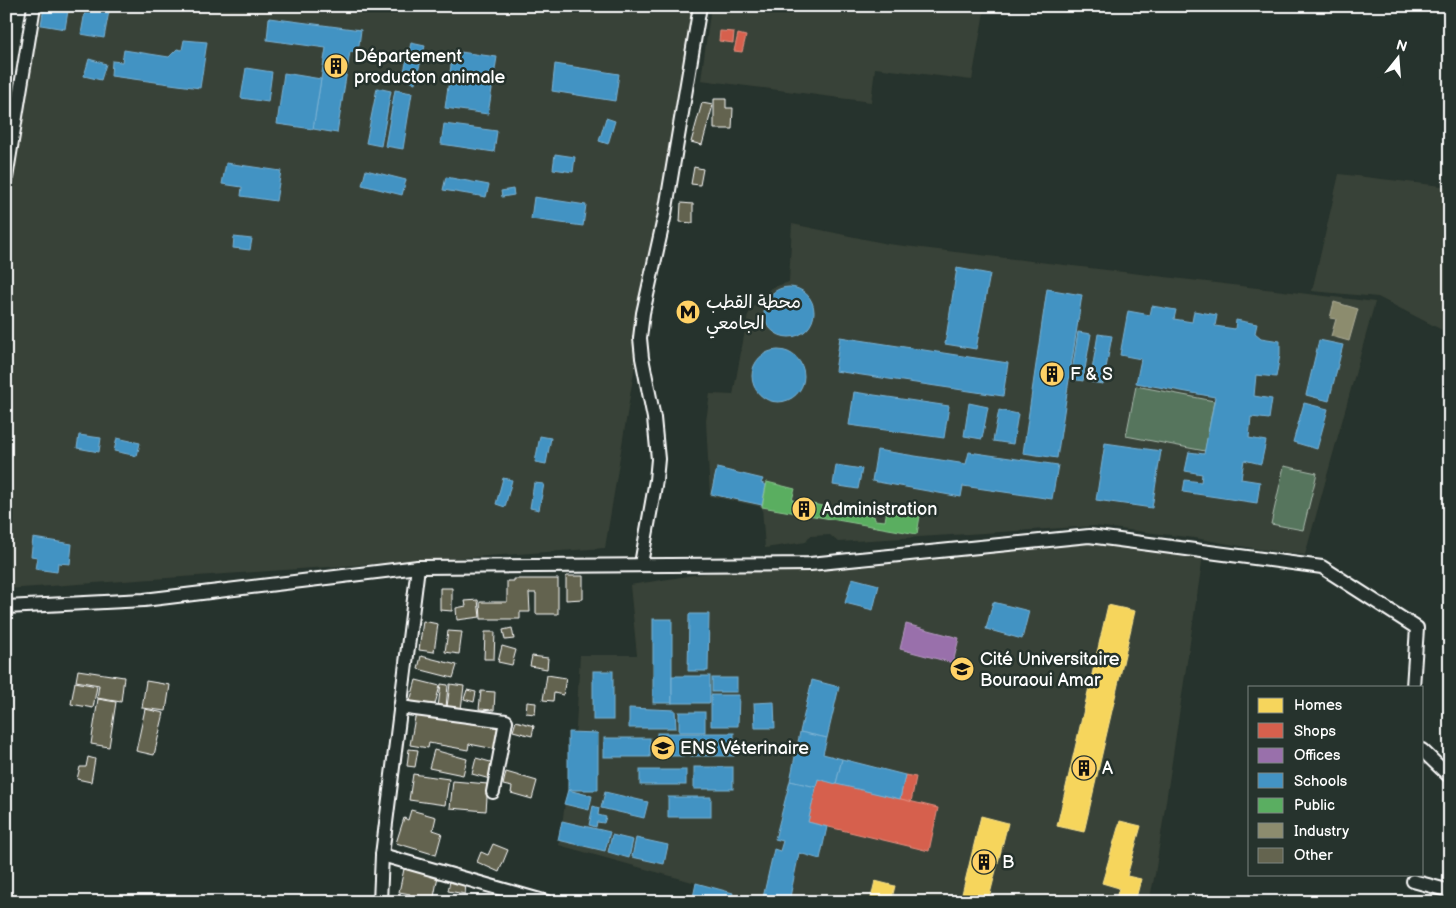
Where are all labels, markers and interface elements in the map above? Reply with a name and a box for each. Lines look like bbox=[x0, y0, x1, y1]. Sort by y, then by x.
north arrow bbox=[1374, 32, 1424, 82]
text: N bbox=[1394, 36, 1409, 56]
place label: Département producton animale bbox=[354, 46, 505, 88]
building icon: Département producton animale bbox=[323, 53, 349, 79]
place label: محطة القطب الجامعي bbox=[706, 292, 801, 339]
metro station icon: محطة القطب الجامعي bbox=[675, 299, 701, 325]
building icon: F & S bbox=[1039, 361, 1065, 387]
place label: F & S bbox=[1070, 364, 1113, 385]
building icon: Administration bbox=[791, 496, 817, 522]
place label: Administration bbox=[822, 499, 937, 520]
place label: Cité Universitaire Bouraoui Amar bbox=[980, 649, 1120, 691]
school or university icon: Cité Universitaire Bouraoui Amar bbox=[949, 656, 975, 682]
legend bbox=[1248, 686, 1424, 876]
text: Homes bbox=[1294, 696, 1343, 715]
text: Shops bbox=[1294, 722, 1337, 741]
school or university icon: ENS Véterinaire bbox=[650, 735, 676, 761]
place label: ENS Véterinaire bbox=[680, 738, 809, 759]
text: Offices bbox=[1294, 746, 1341, 765]
building icon: A bbox=[1071, 755, 1097, 781]
place label: A bbox=[1102, 758, 1113, 779]
text: Schools bbox=[1294, 772, 1348, 791]
text: Public bbox=[1294, 796, 1335, 815]
text: Industry bbox=[1294, 822, 1349, 841]
text: Other bbox=[1294, 846, 1333, 865]
building icon: B bbox=[971, 849, 997, 875]
place label: B bbox=[1002, 852, 1014, 873]

